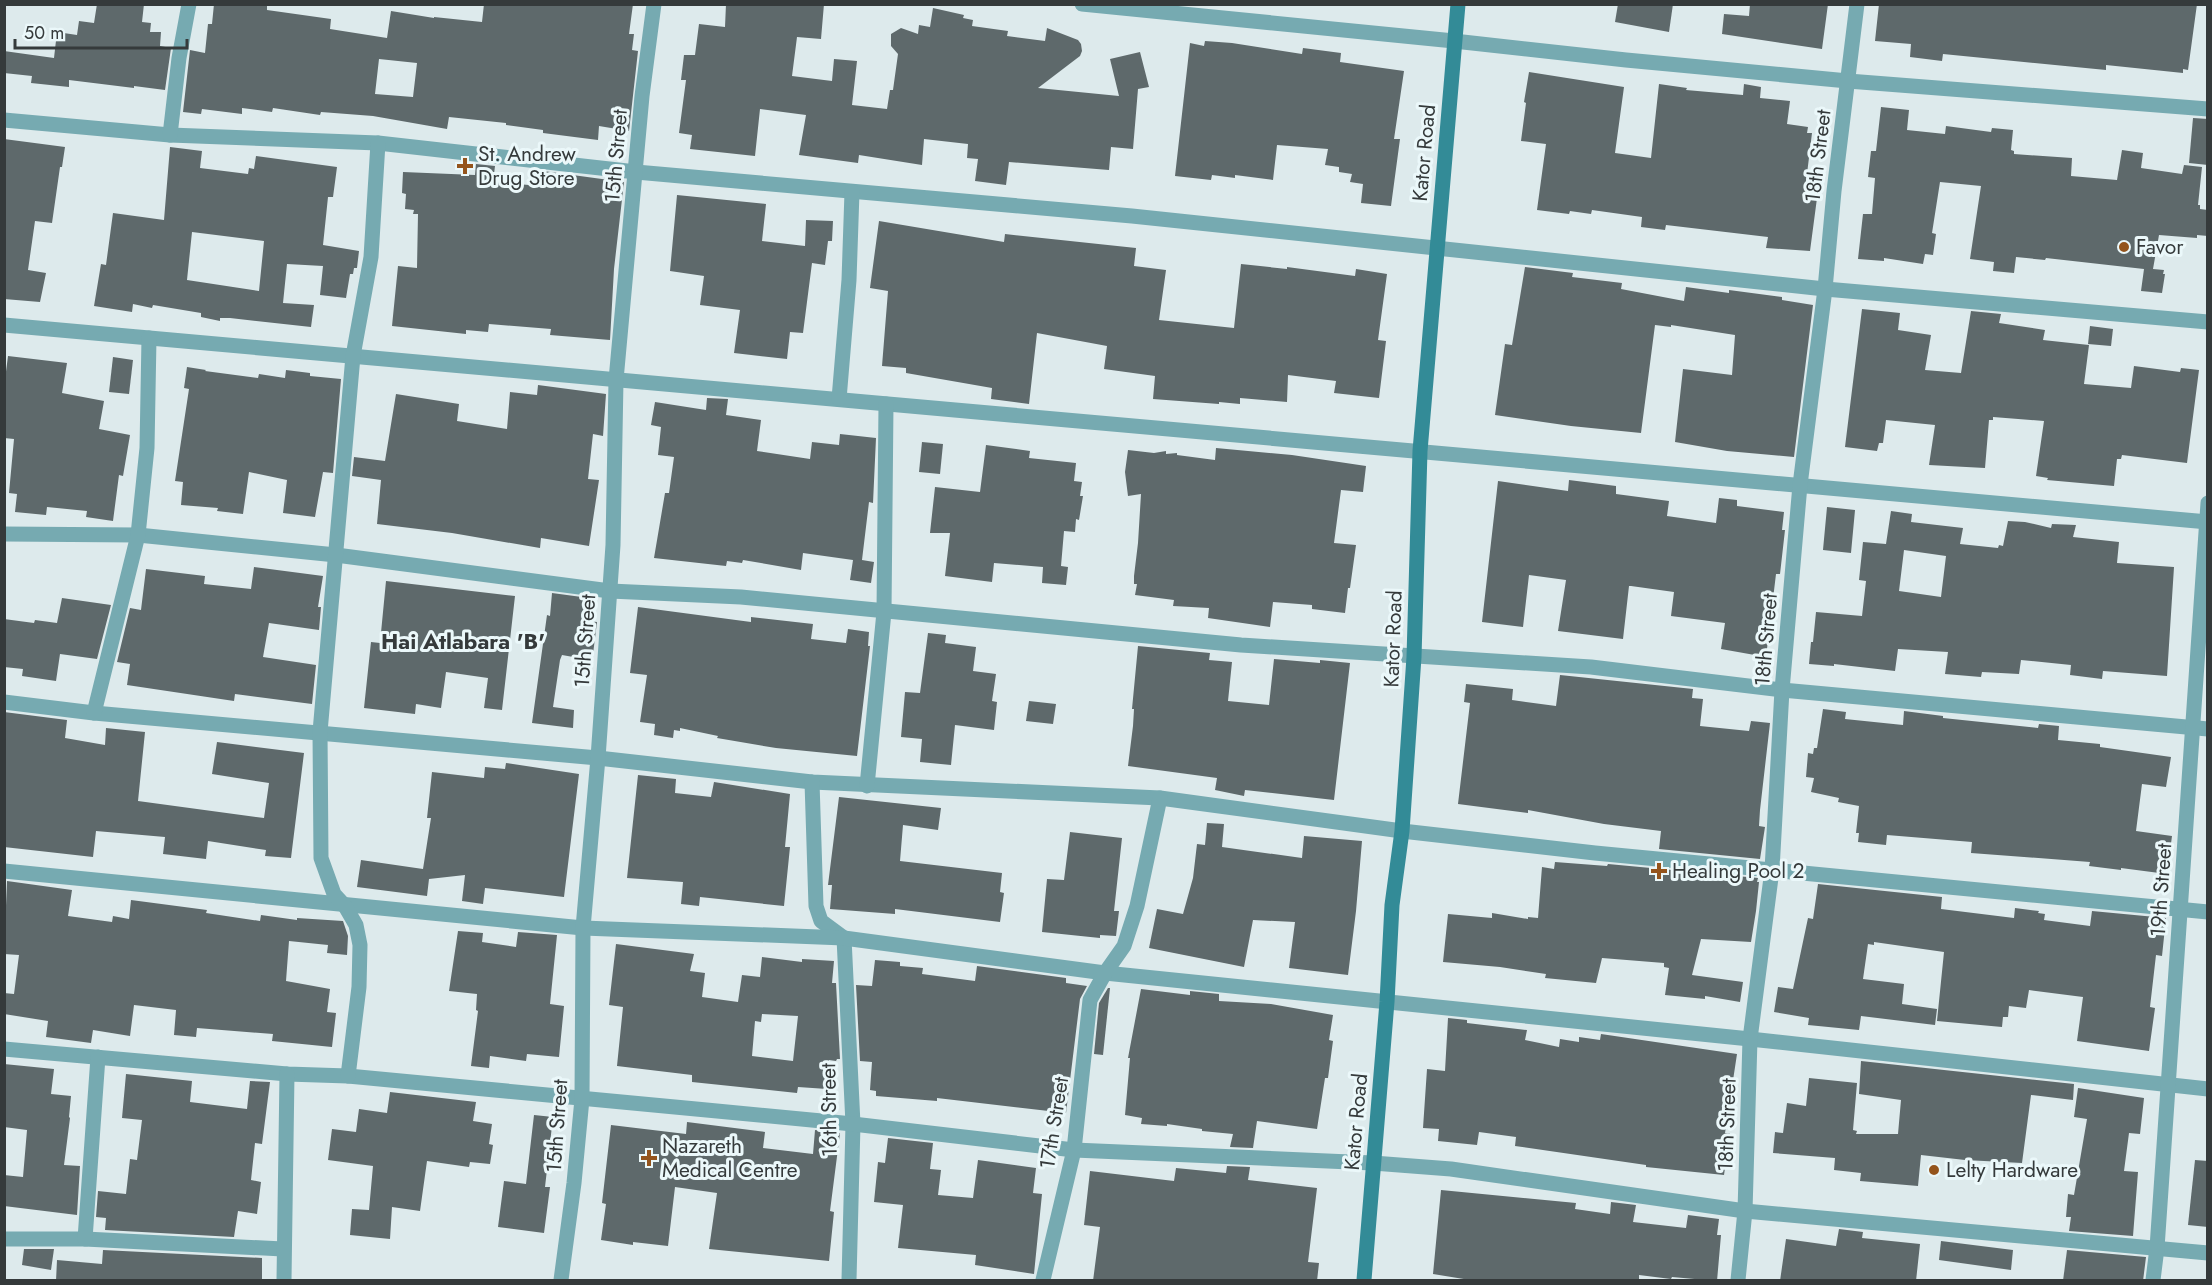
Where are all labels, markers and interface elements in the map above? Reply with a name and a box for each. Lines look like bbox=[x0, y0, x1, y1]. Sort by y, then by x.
scale bar bbox=[15, 12, 188, 50]
text: 50 m bbox=[24, 20, 64, 46]
street label: Kator Road bbox=[1405, 103, 1443, 203]
street label: 15th Street bbox=[597, 108, 635, 204]
street label: 18th Street bbox=[1797, 108, 1839, 204]
place label: St. Andrew Drug Store bbox=[478, 139, 576, 193]
marker: St. Andrew Drug Store bbox=[456, 157, 474, 175]
place label: Favor bbox=[2136, 232, 2184, 262]
marker: Favor bbox=[2117, 240, 2131, 254]
street label: Kator Road bbox=[1376, 590, 1410, 688]
street label: 18th Street bbox=[1747, 592, 1785, 688]
street label: 15th Street bbox=[567, 593, 603, 689]
district label: Hai Atlabara 'B' bbox=[381, 625, 545, 657]
street label: 19th Street bbox=[2143, 842, 2179, 938]
place label: Healing Pool 2 bbox=[1672, 856, 1804, 886]
marker: Healing Pool 2 bbox=[1650, 862, 1668, 880]
street label: 16th Street bbox=[813, 1063, 845, 1157]
street label: Kator Road bbox=[1337, 1072, 1375, 1172]
street label: 17th Street bbox=[1032, 1075, 1076, 1171]
street label: 15th Street bbox=[539, 1078, 575, 1174]
street label: 18th Street bbox=[1710, 1078, 1744, 1172]
place label: Nazareth Medical Centre bbox=[662, 1131, 798, 1185]
marker: Nazareth Medical Centre bbox=[640, 1149, 658, 1167]
place label: Lelty Hardware bbox=[1946, 1155, 2078, 1185]
marker: Lelty Hardware bbox=[1927, 1163, 1941, 1177]

